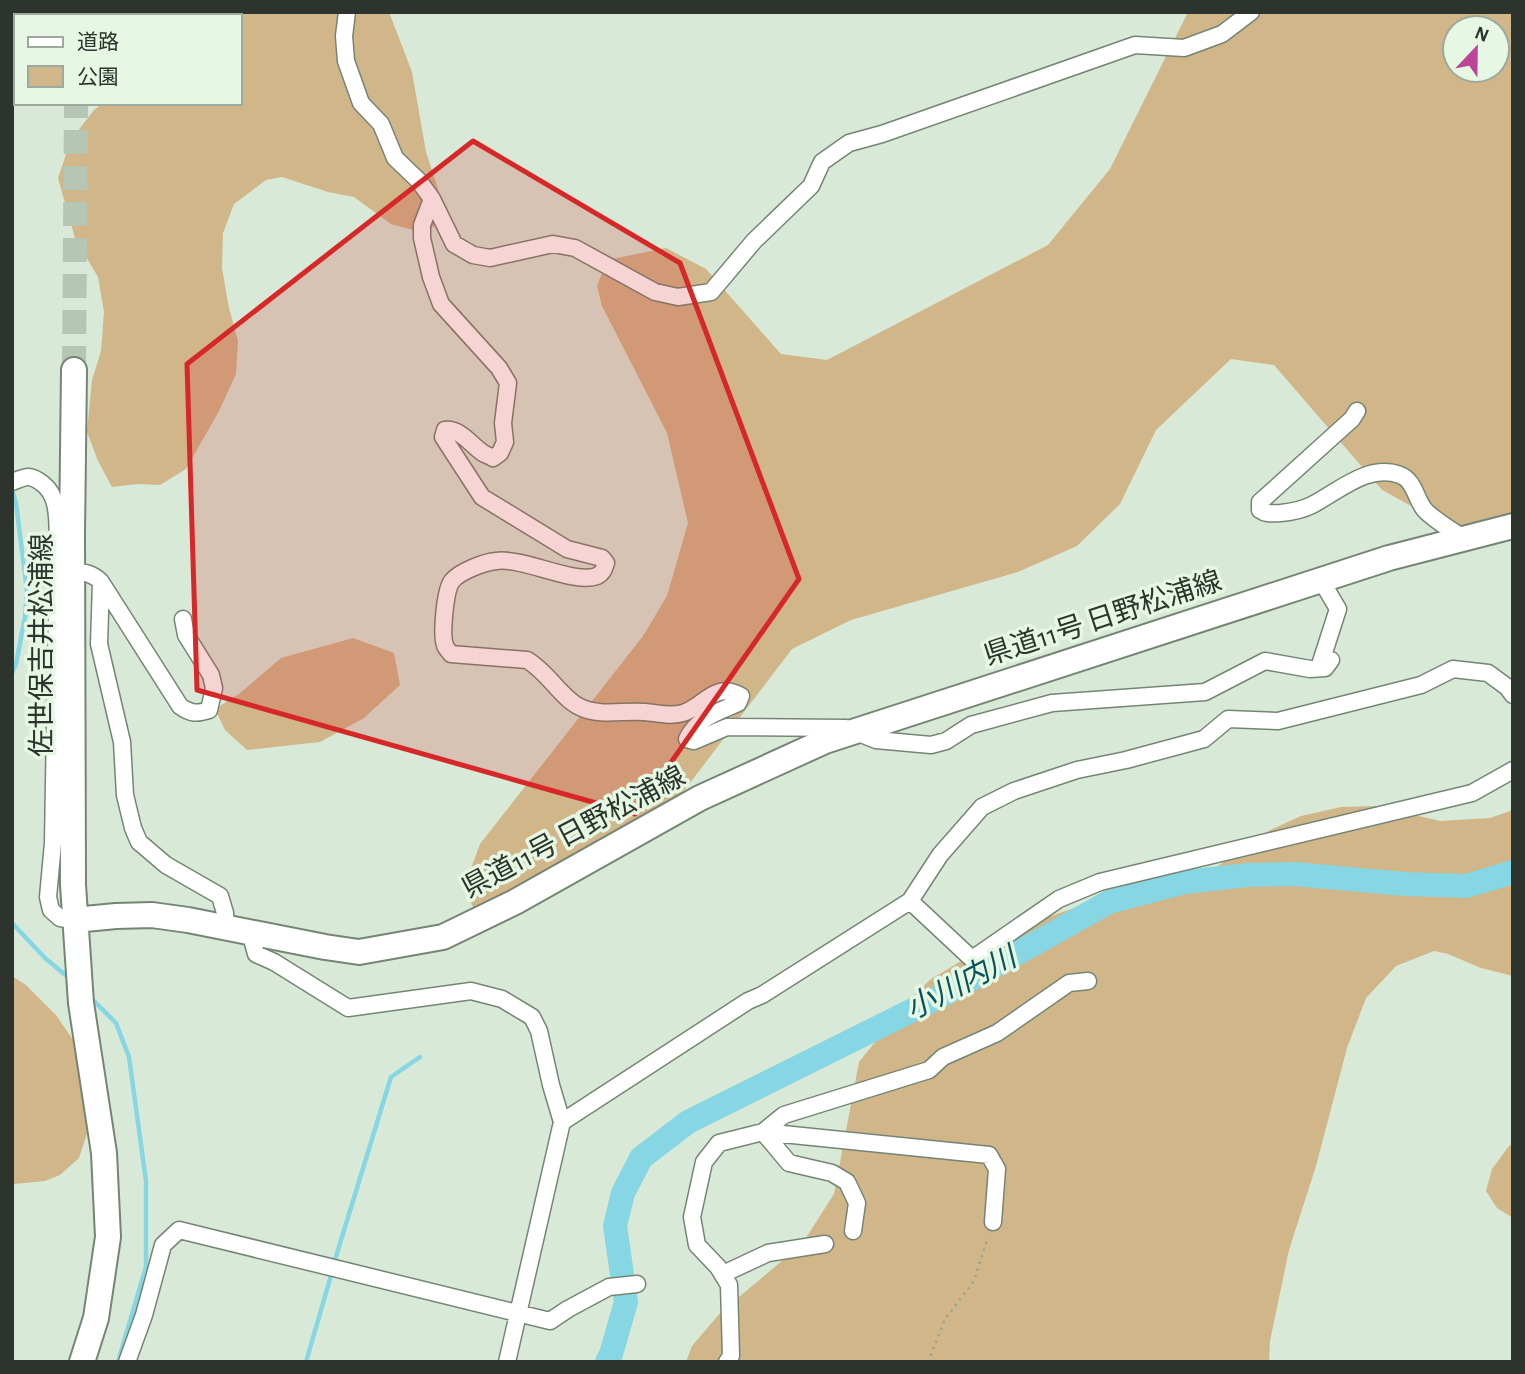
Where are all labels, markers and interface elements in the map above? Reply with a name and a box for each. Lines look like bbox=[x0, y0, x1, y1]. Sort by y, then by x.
legend bbox=[14, 14, 242, 105]
north arrow bbox=[1441, 14, 1511, 84]
text: N bbox=[1472, 23, 1491, 46]
text: 道路 bbox=[77, 31, 119, 53]
text: 公園 bbox=[77, 67, 119, 88]
street label: 佐世保吉井松浦線 bbox=[27, 533, 57, 757]
street label: 県道11号 日野松浦線 bbox=[980, 565, 1225, 671]
street label: 県道11号 日野松浦線 bbox=[457, 761, 690, 904]
water label: 小川内川 bbox=[900, 939, 1024, 1025]

